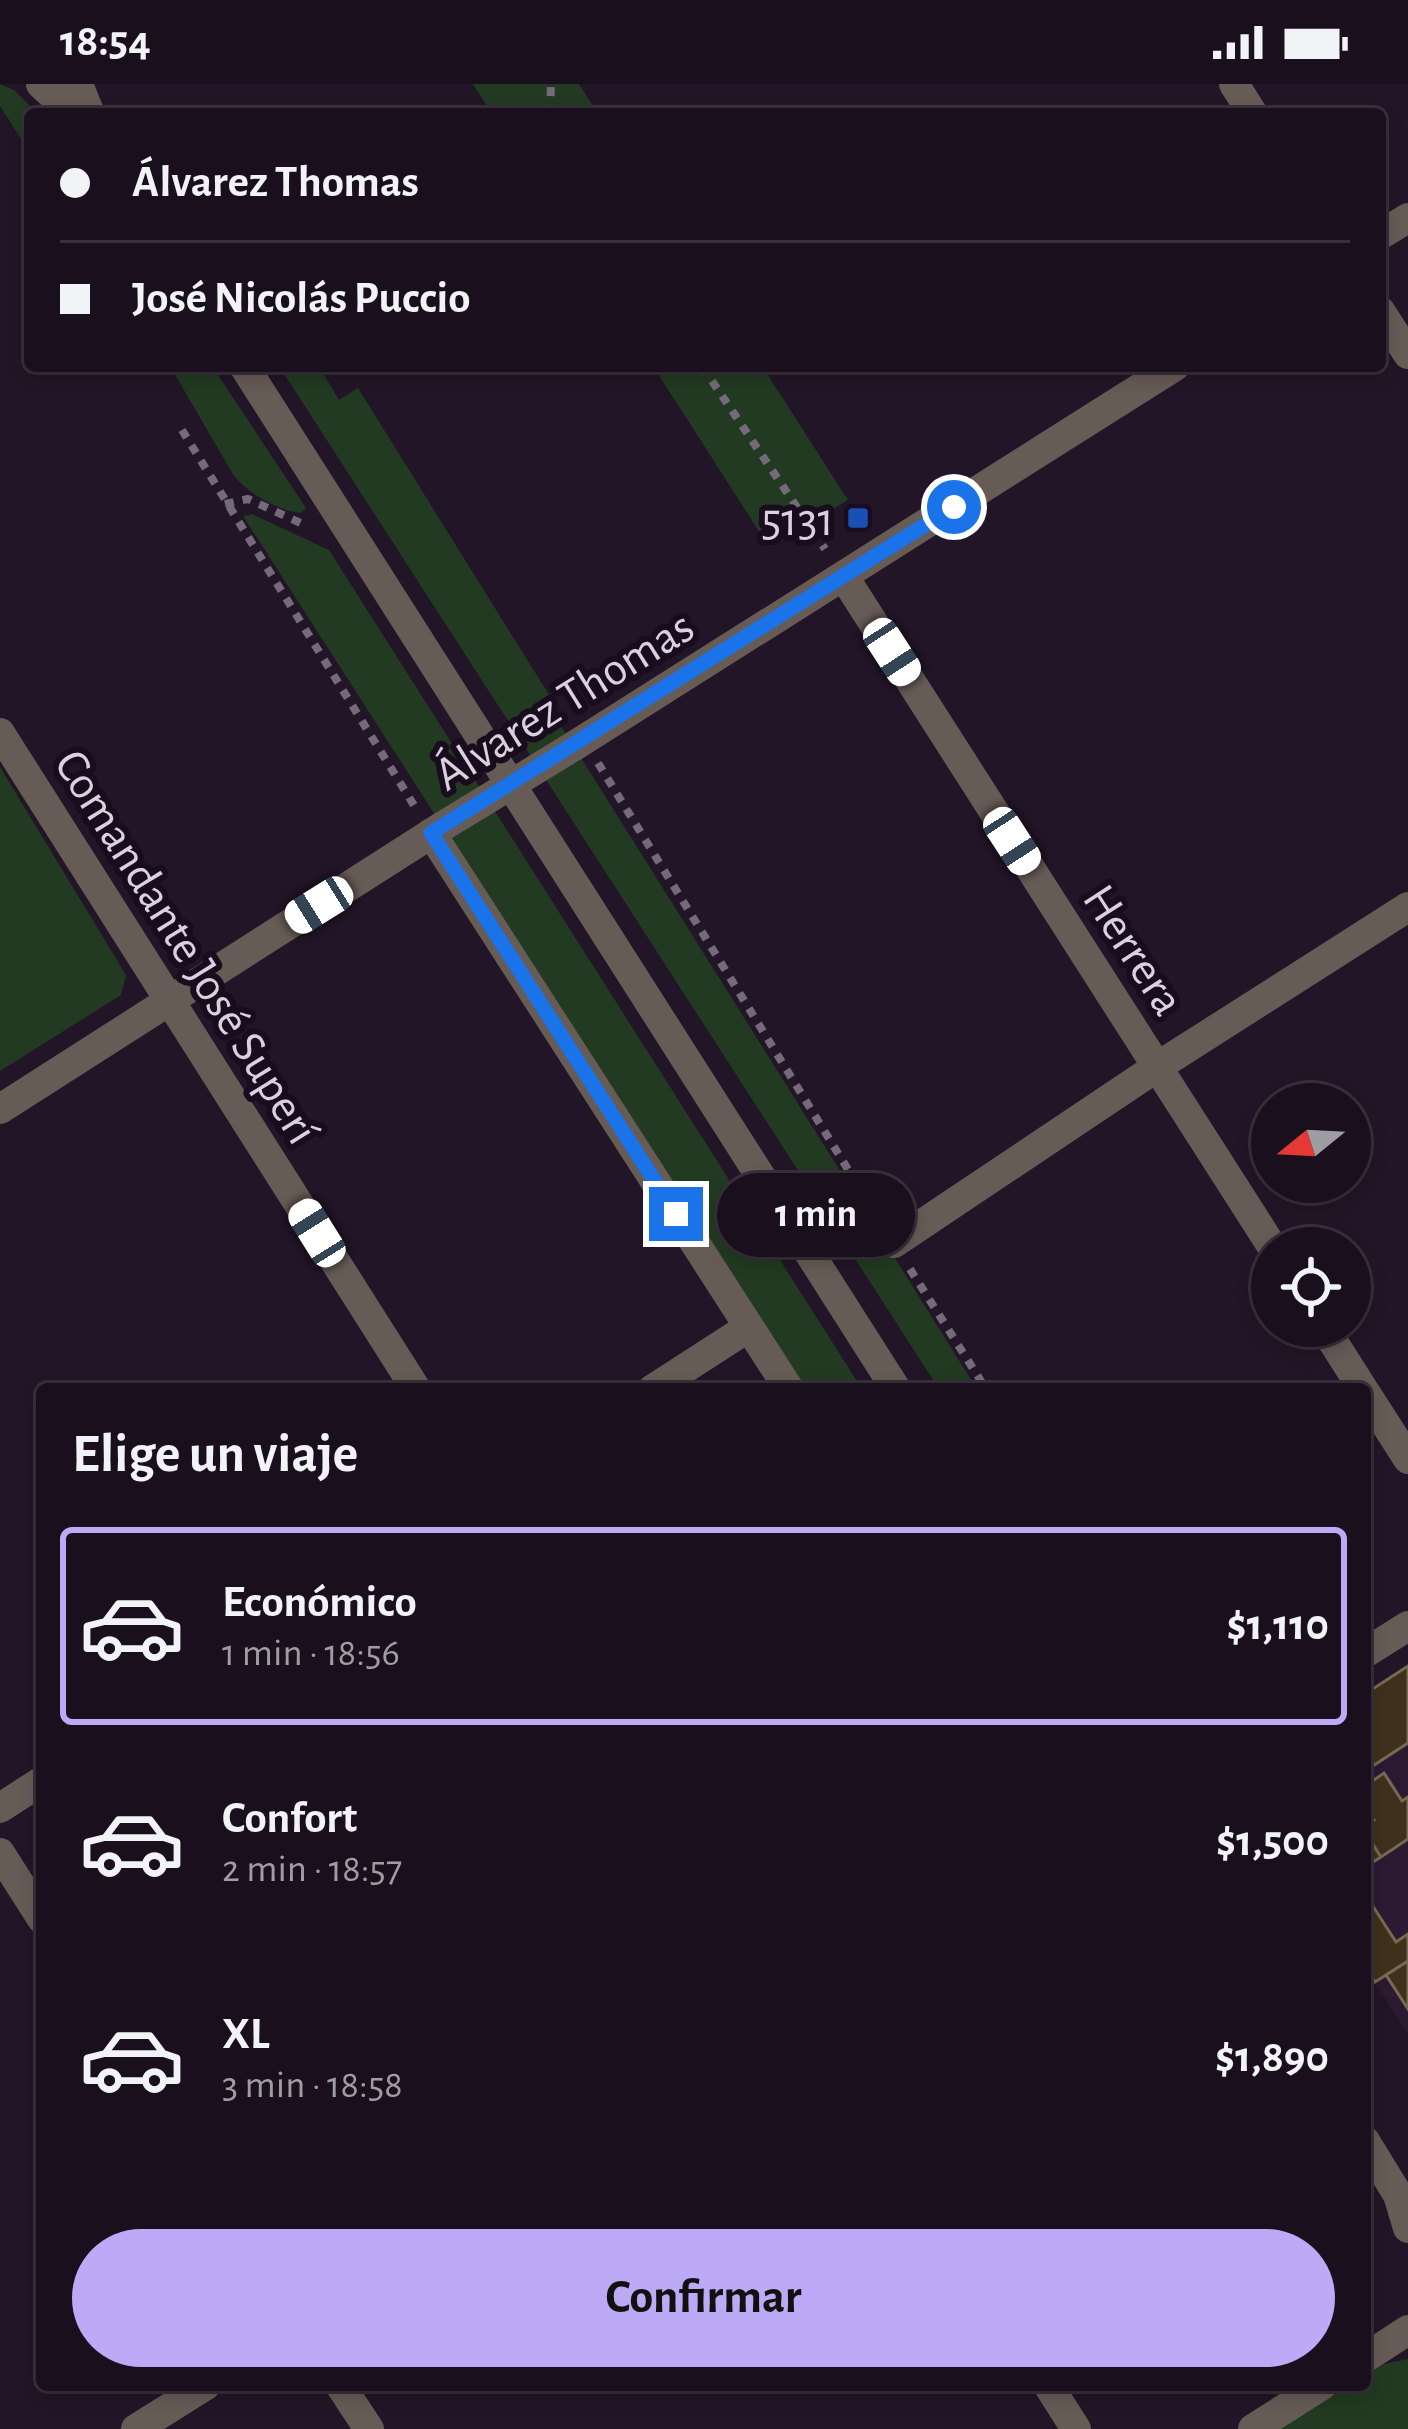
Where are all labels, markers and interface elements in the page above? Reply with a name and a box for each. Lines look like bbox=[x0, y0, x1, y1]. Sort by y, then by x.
text: 18:54 bbox=[60, 19, 151, 64]
text: Álvarez Thomas bbox=[132, 160, 419, 205]
text: José Nicolás Puccio bbox=[132, 276, 471, 321]
route start bbox=[927, 480, 981, 534]
place label: 5131 bbox=[761, 497, 834, 545]
marker: 5131 bbox=[845, 505, 871, 531]
street label: Álvarez Thomas bbox=[424, 599, 703, 800]
car bbox=[857, 612, 927, 692]
street label: Comandante José Superí bbox=[45, 742, 326, 1153]
car bbox=[977, 801, 1047, 881]
car bbox=[279, 871, 359, 939]
street label: Herrera bbox=[1073, 877, 1192, 1024]
north arrow bbox=[1251, 1083, 1371, 1203]
map controls bbox=[1251, 1083, 1371, 1347]
callout: 1 min bbox=[718, 1172, 916, 1256]
route end bbox=[649, 1187, 703, 1241]
car bbox=[283, 1193, 351, 1273]
text: 1 min bbox=[775, 1195, 857, 1234]
button: locate bbox=[1251, 1227, 1371, 1347]
text: Elige un viaje bbox=[72, 1428, 358, 1482]
icon: car bbox=[78, 1572, 186, 1680]
text: Económico bbox=[222, 1580, 417, 1625]
text: $1,110 bbox=[1226, 1603, 1329, 1648]
text: 1 min · 18:56 bbox=[222, 1634, 400, 1673]
icon: car bbox=[78, 1788, 186, 1896]
text: Confort bbox=[222, 1796, 357, 1841]
text: $1,500 bbox=[1216, 1819, 1329, 1864]
text: 2 min · 18:57 bbox=[222, 1850, 402, 1889]
icon: car bbox=[78, 2004, 186, 2112]
text: XL bbox=[222, 2012, 270, 2057]
text: $1,890 bbox=[1215, 2035, 1329, 2080]
text: 3 min · 18:58 bbox=[222, 2066, 403, 2105]
button: Confirmar bbox=[72, 2229, 1335, 2367]

